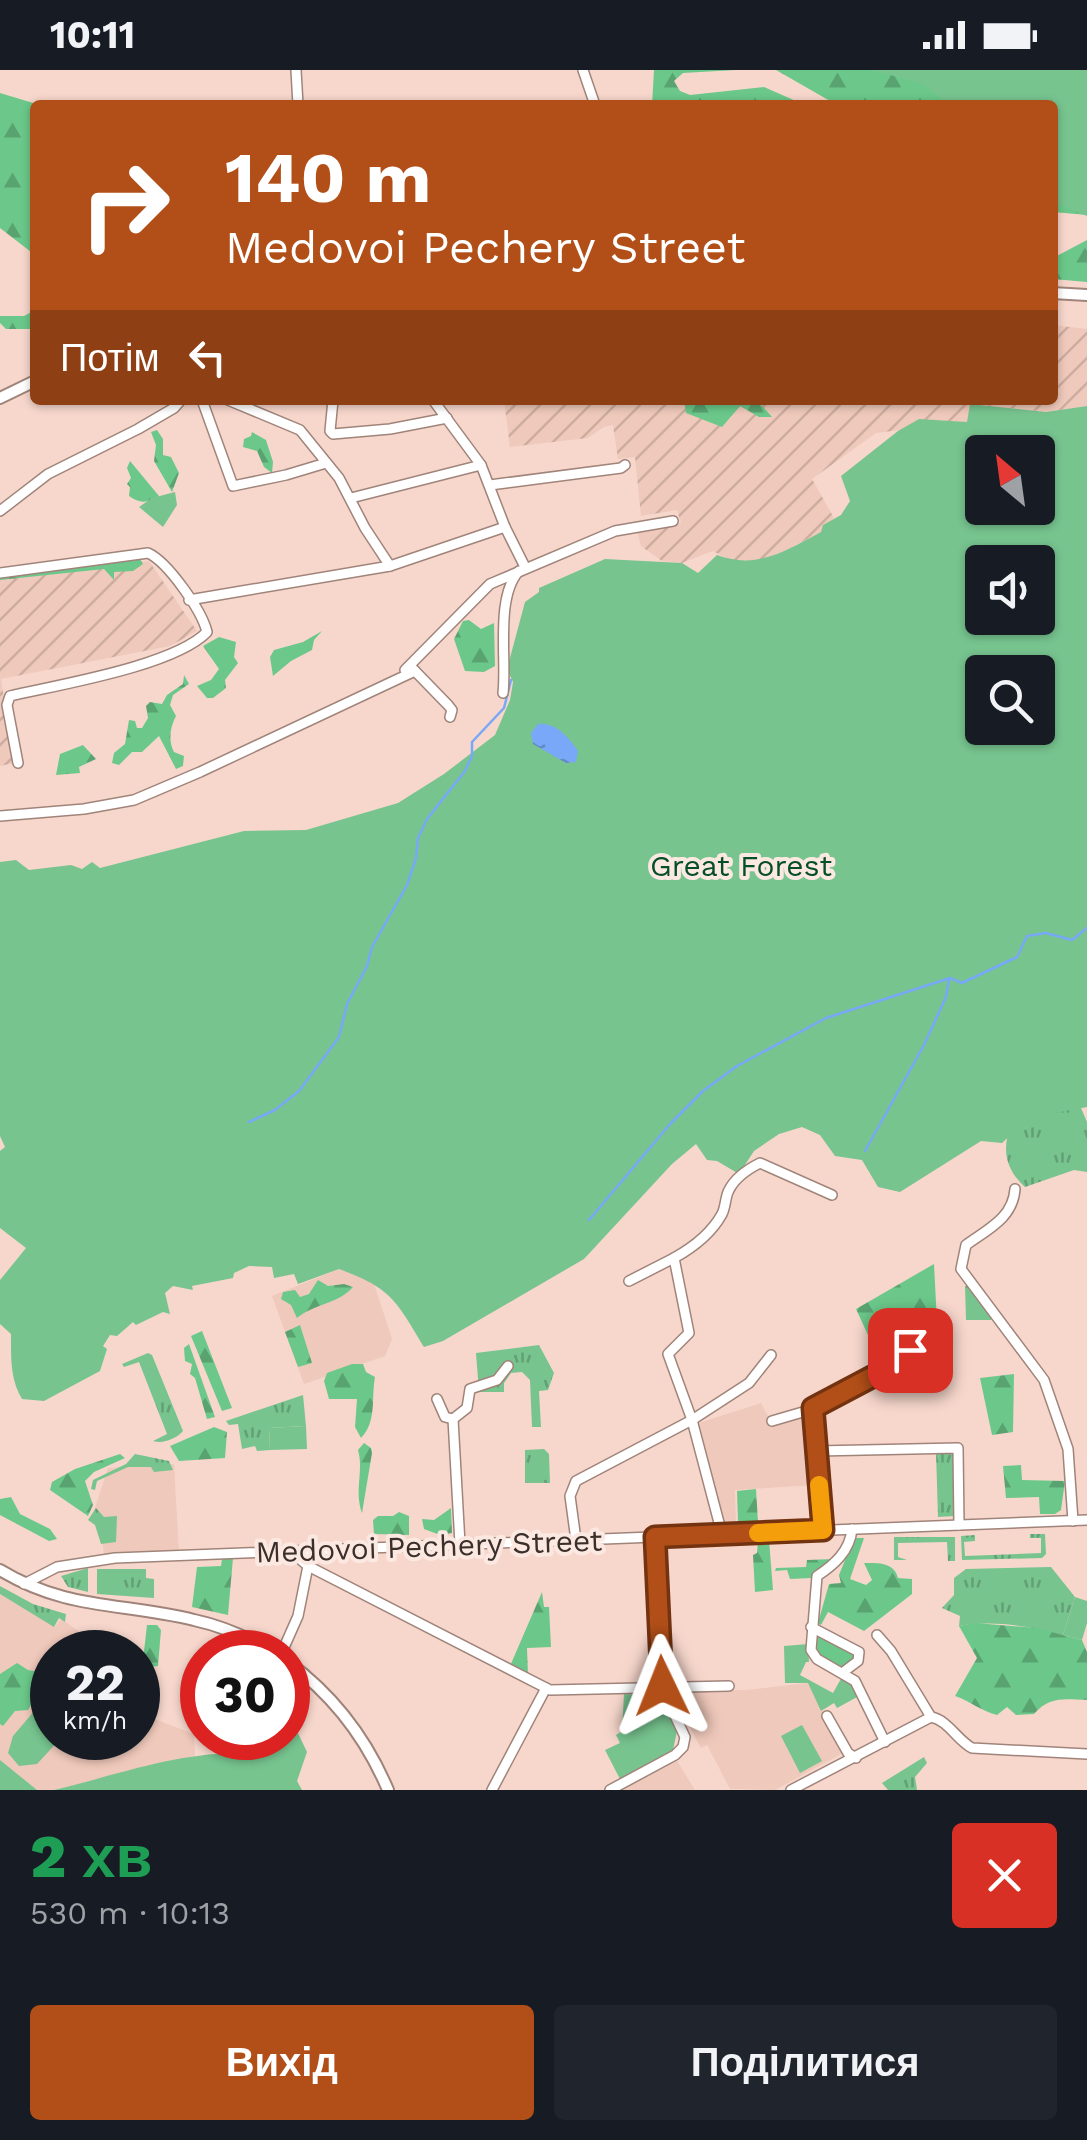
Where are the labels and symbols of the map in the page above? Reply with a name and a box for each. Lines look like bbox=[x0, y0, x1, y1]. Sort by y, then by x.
north arrow bbox=[965, 435, 1055, 525]
park label: Great Forest bbox=[650, 848, 832, 883]
pin bbox=[868, 1308, 953, 1393]
street label: Medovoi Pechery Street bbox=[255, 1522, 603, 1570]
speed limit sign: 30 bbox=[180, 1630, 310, 1760]
position arrow bbox=[610, 1634, 714, 1738]

